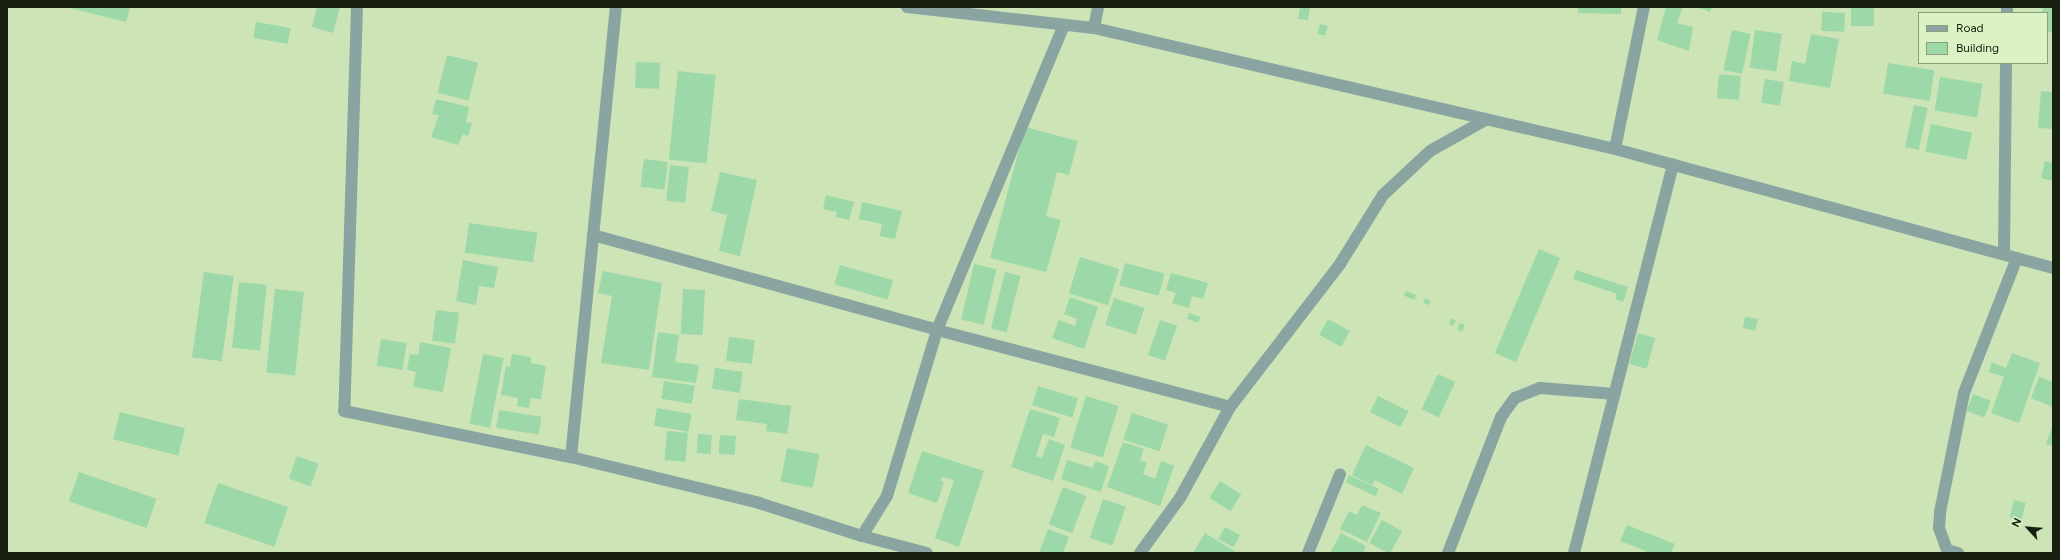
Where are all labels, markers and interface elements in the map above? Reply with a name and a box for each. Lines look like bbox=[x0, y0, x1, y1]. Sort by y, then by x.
legend bbox=[1918, 12, 2048, 64]
text: Road bbox=[1956, 21, 1984, 35]
text: Building bbox=[1956, 41, 1999, 55]
north arrow bbox=[2008, 508, 2048, 548]
text: N bbox=[2009, 516, 2024, 529]

